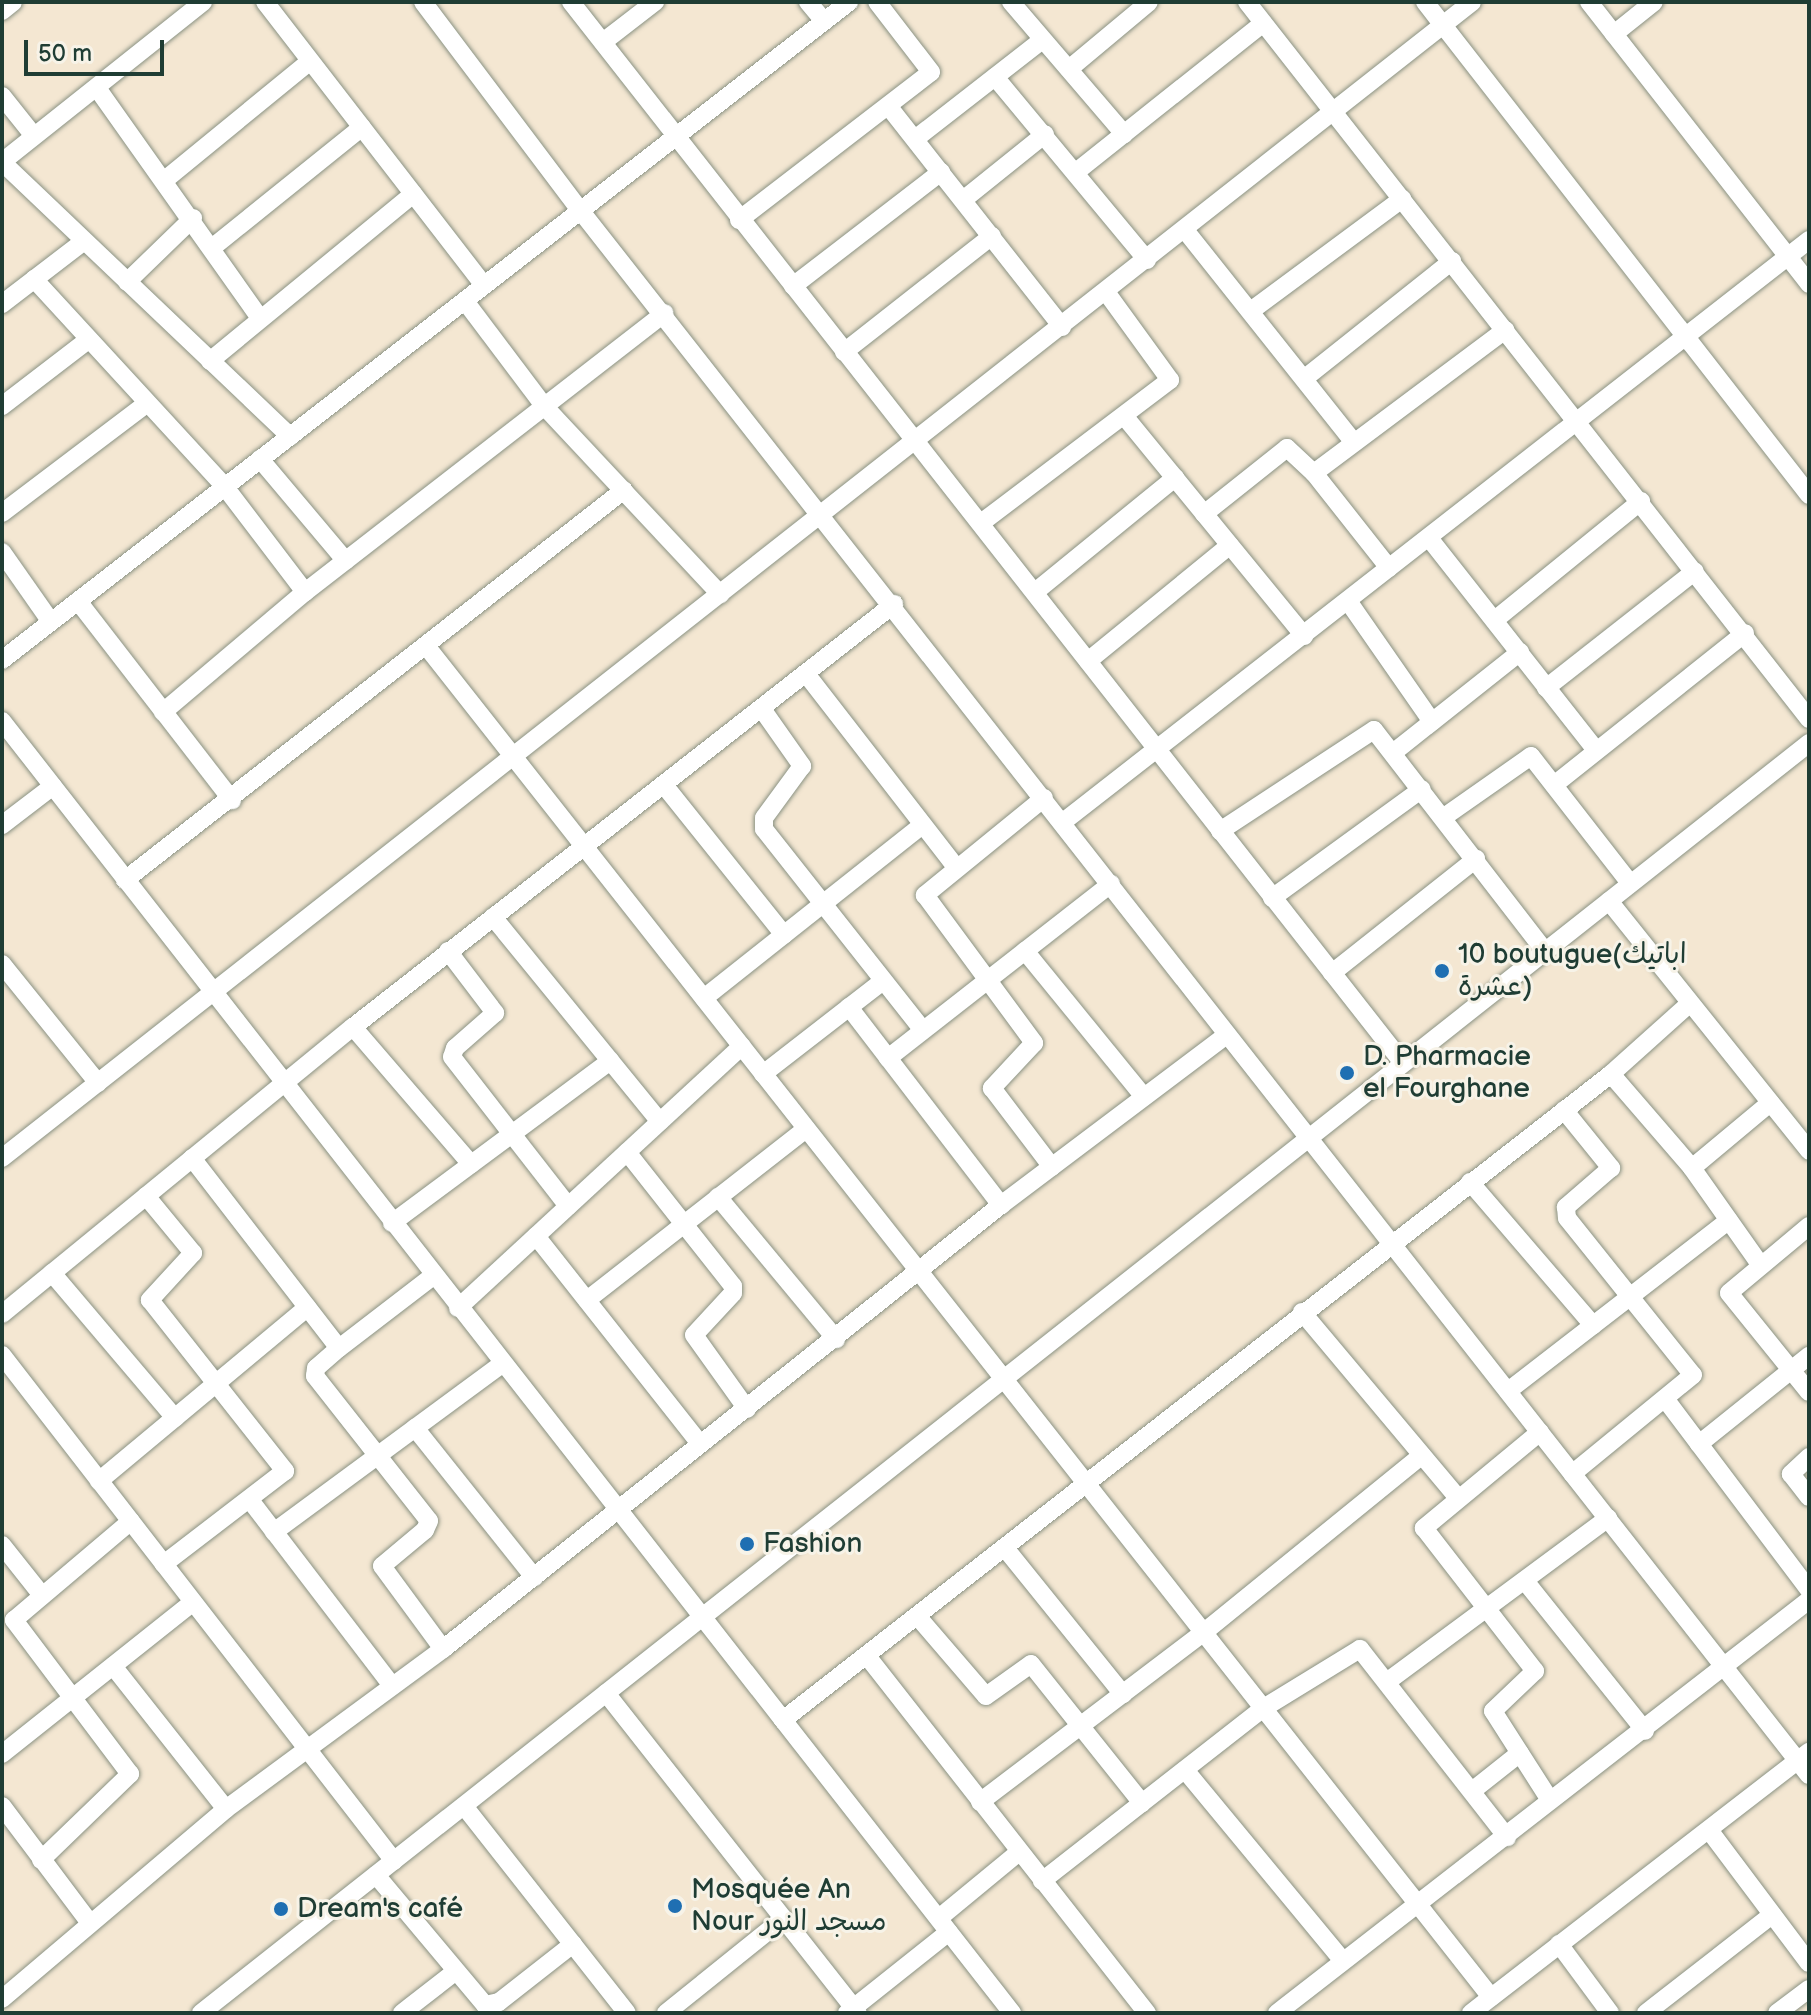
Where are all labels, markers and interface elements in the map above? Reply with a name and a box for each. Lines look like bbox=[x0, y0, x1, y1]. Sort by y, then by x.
scale bar bbox=[28, 24, 168, 74]
text: 50 m bbox=[38, 39, 92, 68]
place label: 10 boutugue(اباتيك عشرة) bbox=[1458, 938, 1687, 1004]
marker: 10 boutugue(اباتيك عشرة) bbox=[1433, 962, 1451, 980]
place label: D. Pharmacie el Fourghane bbox=[1363, 1040, 1531, 1106]
marker: D. Pharmacie el Fourghane bbox=[1338, 1064, 1356, 1082]
place label: Fashion bbox=[763, 1527, 862, 1561]
marker: Fashion bbox=[738, 1535, 756, 1553]
place label: Mosquée An Nour مسجد النور bbox=[691, 1873, 887, 1939]
place label: Dream's café bbox=[297, 1892, 463, 1926]
marker: Mosquée An Nour مسجد النور bbox=[666, 1897, 684, 1915]
marker: Dream's café bbox=[272, 1900, 290, 1918]

